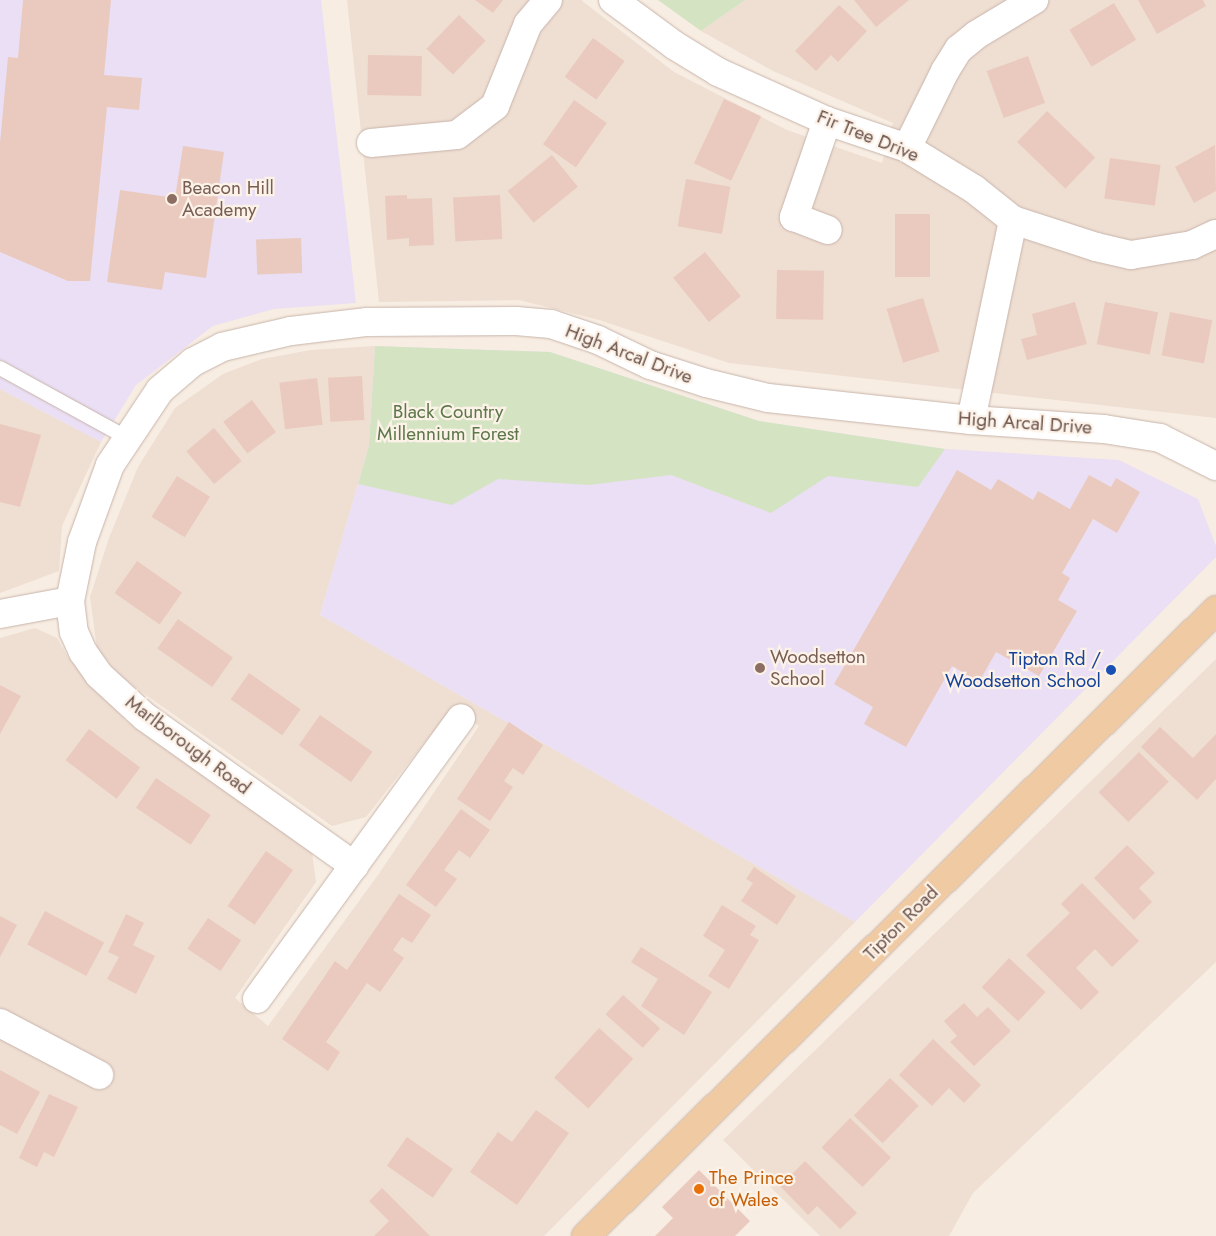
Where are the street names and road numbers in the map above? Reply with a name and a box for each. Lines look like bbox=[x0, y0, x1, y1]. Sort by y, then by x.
street label: Fir Tree Drive bbox=[814, 105, 922, 167]
street label: High Arcal Drive bbox=[562, 319, 696, 389]
street label: High Arcal Drive bbox=[957, 407, 1093, 439]
street label: Marlborough Road bbox=[121, 691, 255, 799]
street label: Tipton Road bbox=[859, 881, 943, 965]

